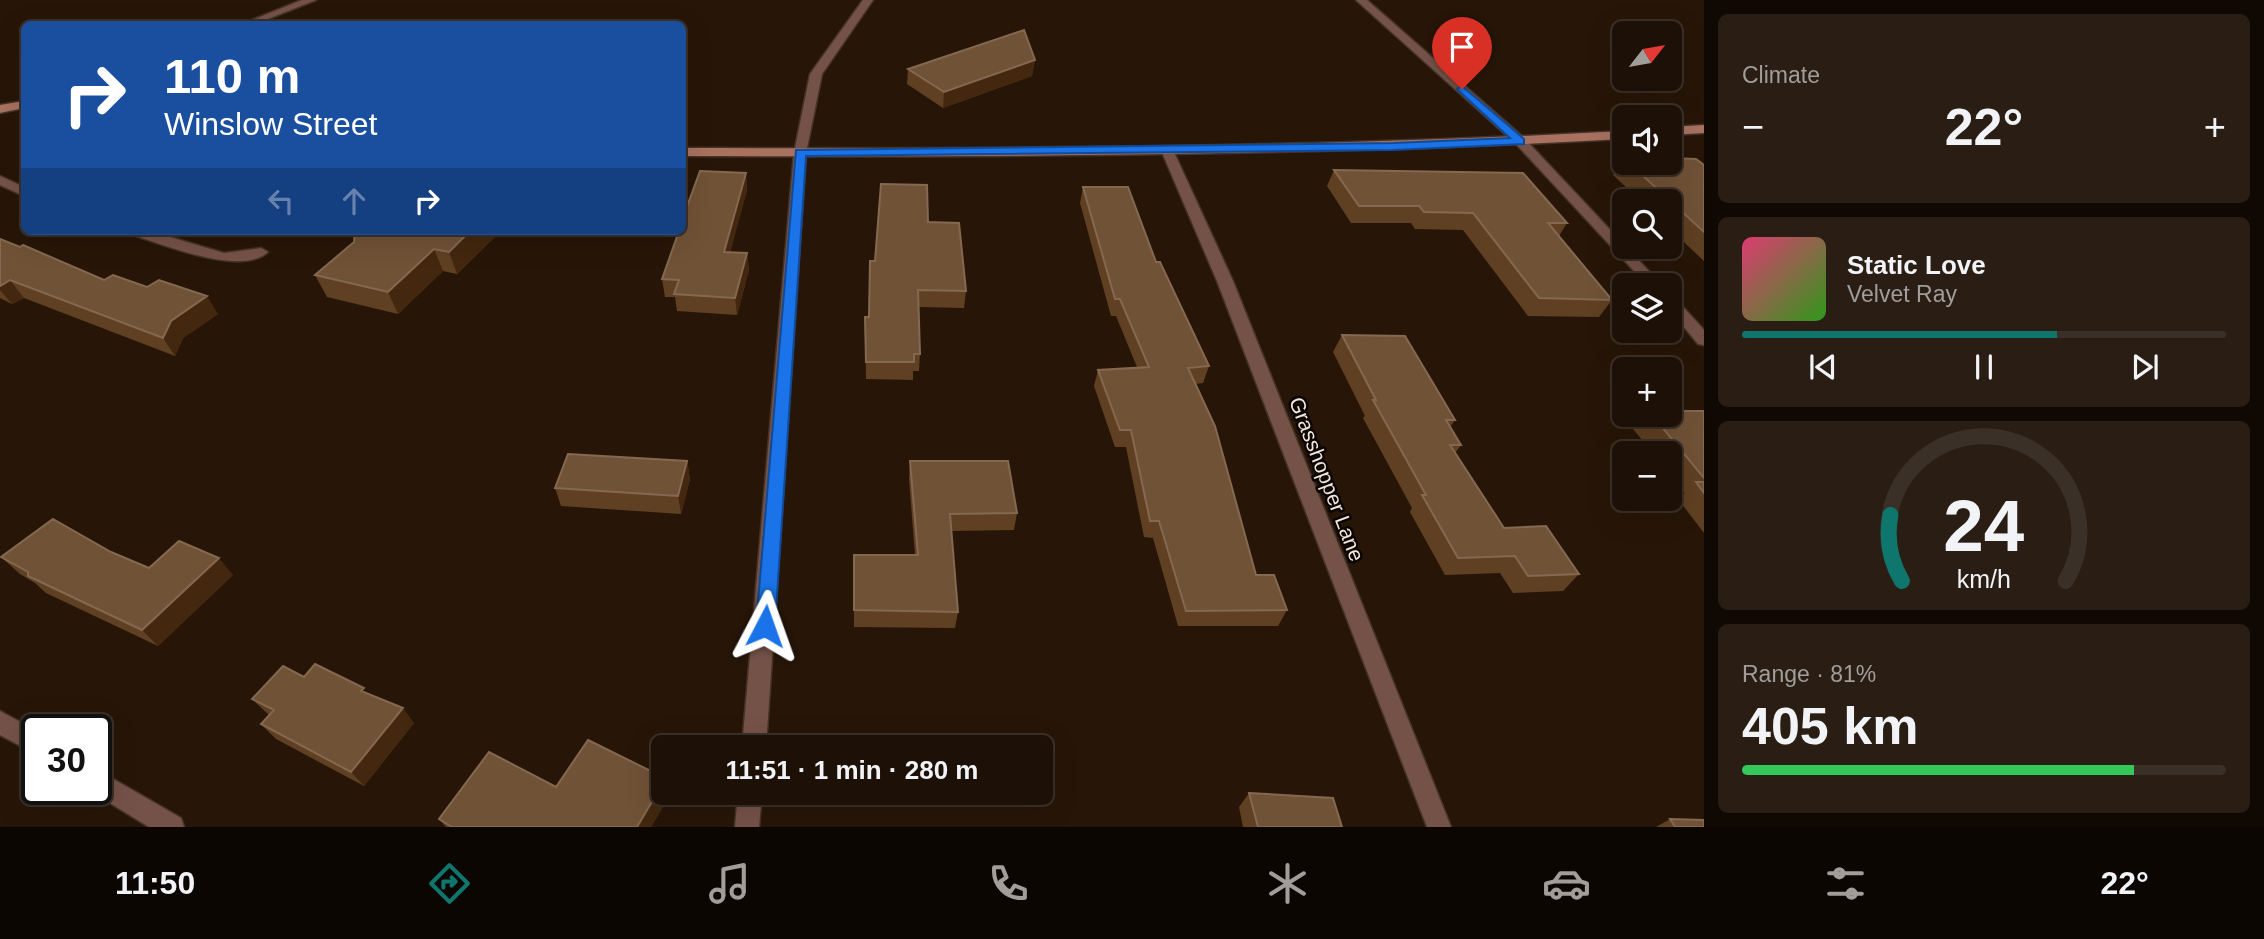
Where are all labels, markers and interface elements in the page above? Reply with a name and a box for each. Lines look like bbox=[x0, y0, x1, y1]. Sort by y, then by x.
pin bbox=[1432, 17, 1492, 89]
north arrow bbox=[1612, 21, 1682, 91]
map controls bbox=[1612, 21, 1682, 511]
icon: arrive bbox=[1443, 28, 1481, 66]
icon: right bbox=[49, 49, 140, 140]
text: 110 m bbox=[164, 49, 300, 103]
text: Climate bbox=[1742, 62, 1820, 88]
text: 22° bbox=[1945, 98, 2023, 156]
button: sound bbox=[1612, 105, 1682, 175]
text: Winslow Street bbox=[164, 106, 377, 142]
text: − bbox=[1742, 106, 1764, 148]
text: + bbox=[2204, 106, 2226, 148]
icon: left bbox=[262, 182, 300, 220]
icon: ahead bbox=[335, 182, 373, 220]
icon: right bbox=[408, 182, 446, 220]
button: search bbox=[1612, 189, 1682, 259]
text: Static Love bbox=[1847, 250, 1986, 280]
button: layers bbox=[1612, 273, 1682, 343]
text: Velvet Ray bbox=[1847, 281, 1957, 307]
icon: previous bbox=[1804, 348, 1842, 386]
icon: pause bbox=[1965, 348, 2003, 386]
icon: next bbox=[2126, 348, 2164, 386]
button: + bbox=[1612, 357, 1682, 427]
street label: Grasshopper Lane bbox=[1285, 394, 1369, 564]
button: − bbox=[1612, 441, 1682, 511]
text: 24 bbox=[1944, 486, 2025, 567]
text: km/h bbox=[1957, 565, 2011, 593]
position arrow bbox=[728, 589, 802, 663]
text: Range · 81% bbox=[1742, 661, 1876, 687]
text: 405 km bbox=[1742, 697, 1918, 755]
speed limit sign: 30 bbox=[21, 714, 112, 805]
text: 11:51 · 1 min · 280 m bbox=[726, 755, 978, 785]
icon: directions bbox=[425, 859, 474, 908]
icon: music bbox=[705, 859, 754, 908]
icon: phone bbox=[984, 859, 1033, 908]
icon: climate bbox=[1263, 859, 1312, 908]
icon: car bbox=[1542, 859, 1591, 908]
icon: filters bbox=[1821, 859, 1870, 908]
text: 11:50 bbox=[115, 865, 195, 901]
text: 22° bbox=[2100, 865, 2149, 901]

